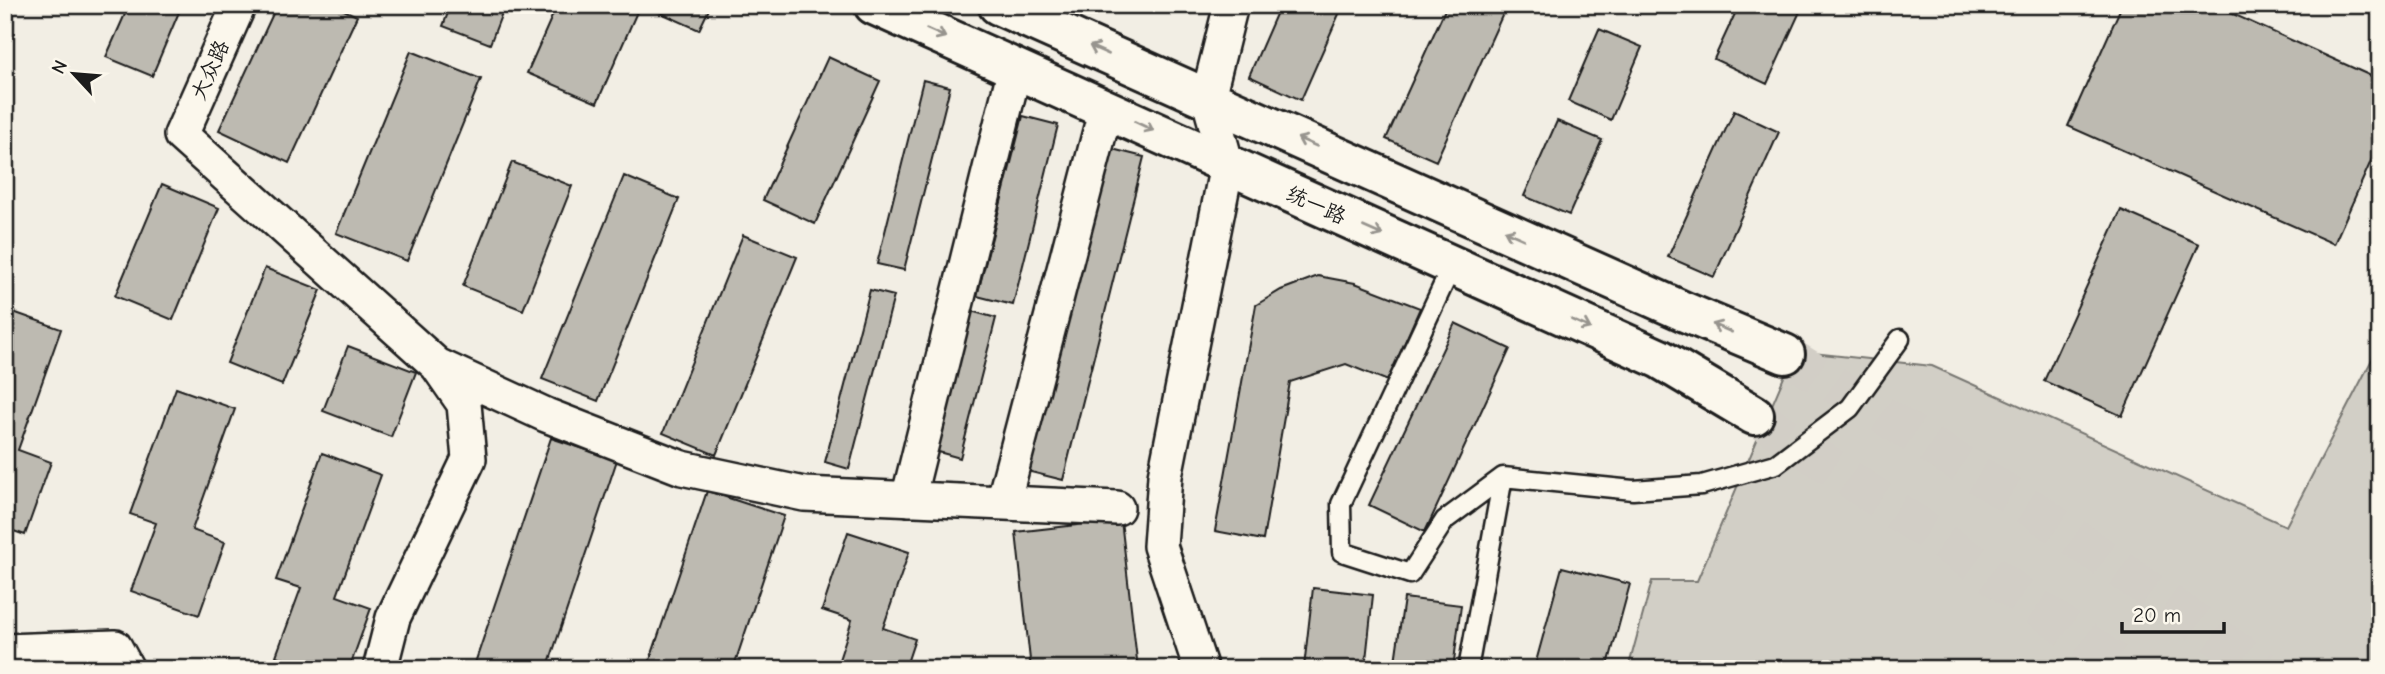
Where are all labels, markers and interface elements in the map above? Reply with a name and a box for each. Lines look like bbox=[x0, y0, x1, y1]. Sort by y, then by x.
one-way arrow bbox=[925, 27, 946, 40]
street label: 大众路 bbox=[186, 36, 234, 104]
north arrow bbox=[38, 38, 108, 108]
one-way arrow bbox=[1088, 43, 1110, 56]
text: N bbox=[47, 57, 72, 77]
one-way arrow bbox=[1133, 119, 1154, 133]
one-way arrow bbox=[1296, 135, 1318, 148]
street label: 统一路 bbox=[1282, 181, 1350, 229]
one-way arrow bbox=[1362, 225, 1383, 238]
one-way arrow bbox=[1504, 228, 1525, 241]
one-way arrow bbox=[1569, 318, 1591, 331]
one-way arrow bbox=[1712, 320, 1733, 333]
scale bar bbox=[2122, 590, 2224, 634]
text: 20 m bbox=[2133, 603, 2181, 627]

